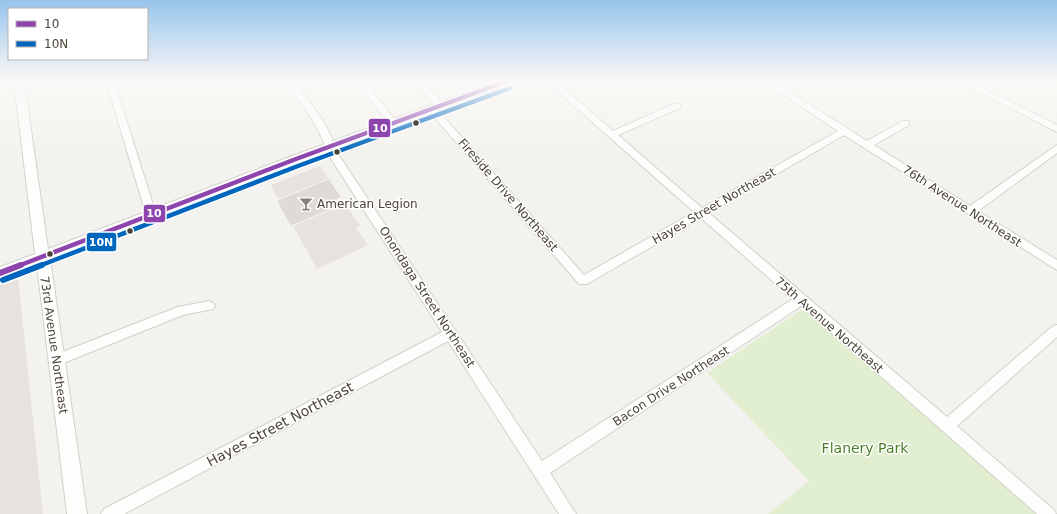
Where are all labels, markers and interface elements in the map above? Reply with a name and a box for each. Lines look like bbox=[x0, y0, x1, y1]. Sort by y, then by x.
legend bbox=[8, 8, 148, 60]
text: 10 bbox=[44, 17, 59, 31]
text: 10N bbox=[44, 37, 68, 51]
line badge: 10 bbox=[368, 118, 391, 138]
unlabelled marker bbox=[411, 118, 421, 128]
text: 10 bbox=[372, 122, 388, 135]
street label: Fireside Drive Northeast bbox=[455, 136, 561, 254]
unlabelled marker bbox=[332, 147, 342, 157]
street label: 76th Avenue Northeast bbox=[900, 162, 1024, 250]
street label: Hayes Street Northeast bbox=[650, 165, 779, 247]
bar icon: American Legion bbox=[298, 196, 314, 212]
place label: American Legion bbox=[317, 197, 418, 211]
line badge: 10 bbox=[143, 204, 166, 223]
text: 10 bbox=[146, 207, 162, 220]
street label: Onondaga Street Northeast bbox=[376, 224, 478, 370]
unlabelled marker bbox=[125, 226, 135, 236]
line badge: 10N bbox=[86, 232, 117, 252]
text: 10N bbox=[89, 236, 113, 249]
unlabelled marker bbox=[45, 249, 55, 259]
street label: 75th Avenue Northeast bbox=[772, 274, 886, 376]
street label: 73rd Avenue Northeast bbox=[37, 275, 71, 415]
street label: Bacon Drive Northeast bbox=[610, 343, 732, 429]
street label: Hayes Street Northeast bbox=[204, 378, 357, 470]
park label: Flanery Park bbox=[822, 440, 909, 456]

